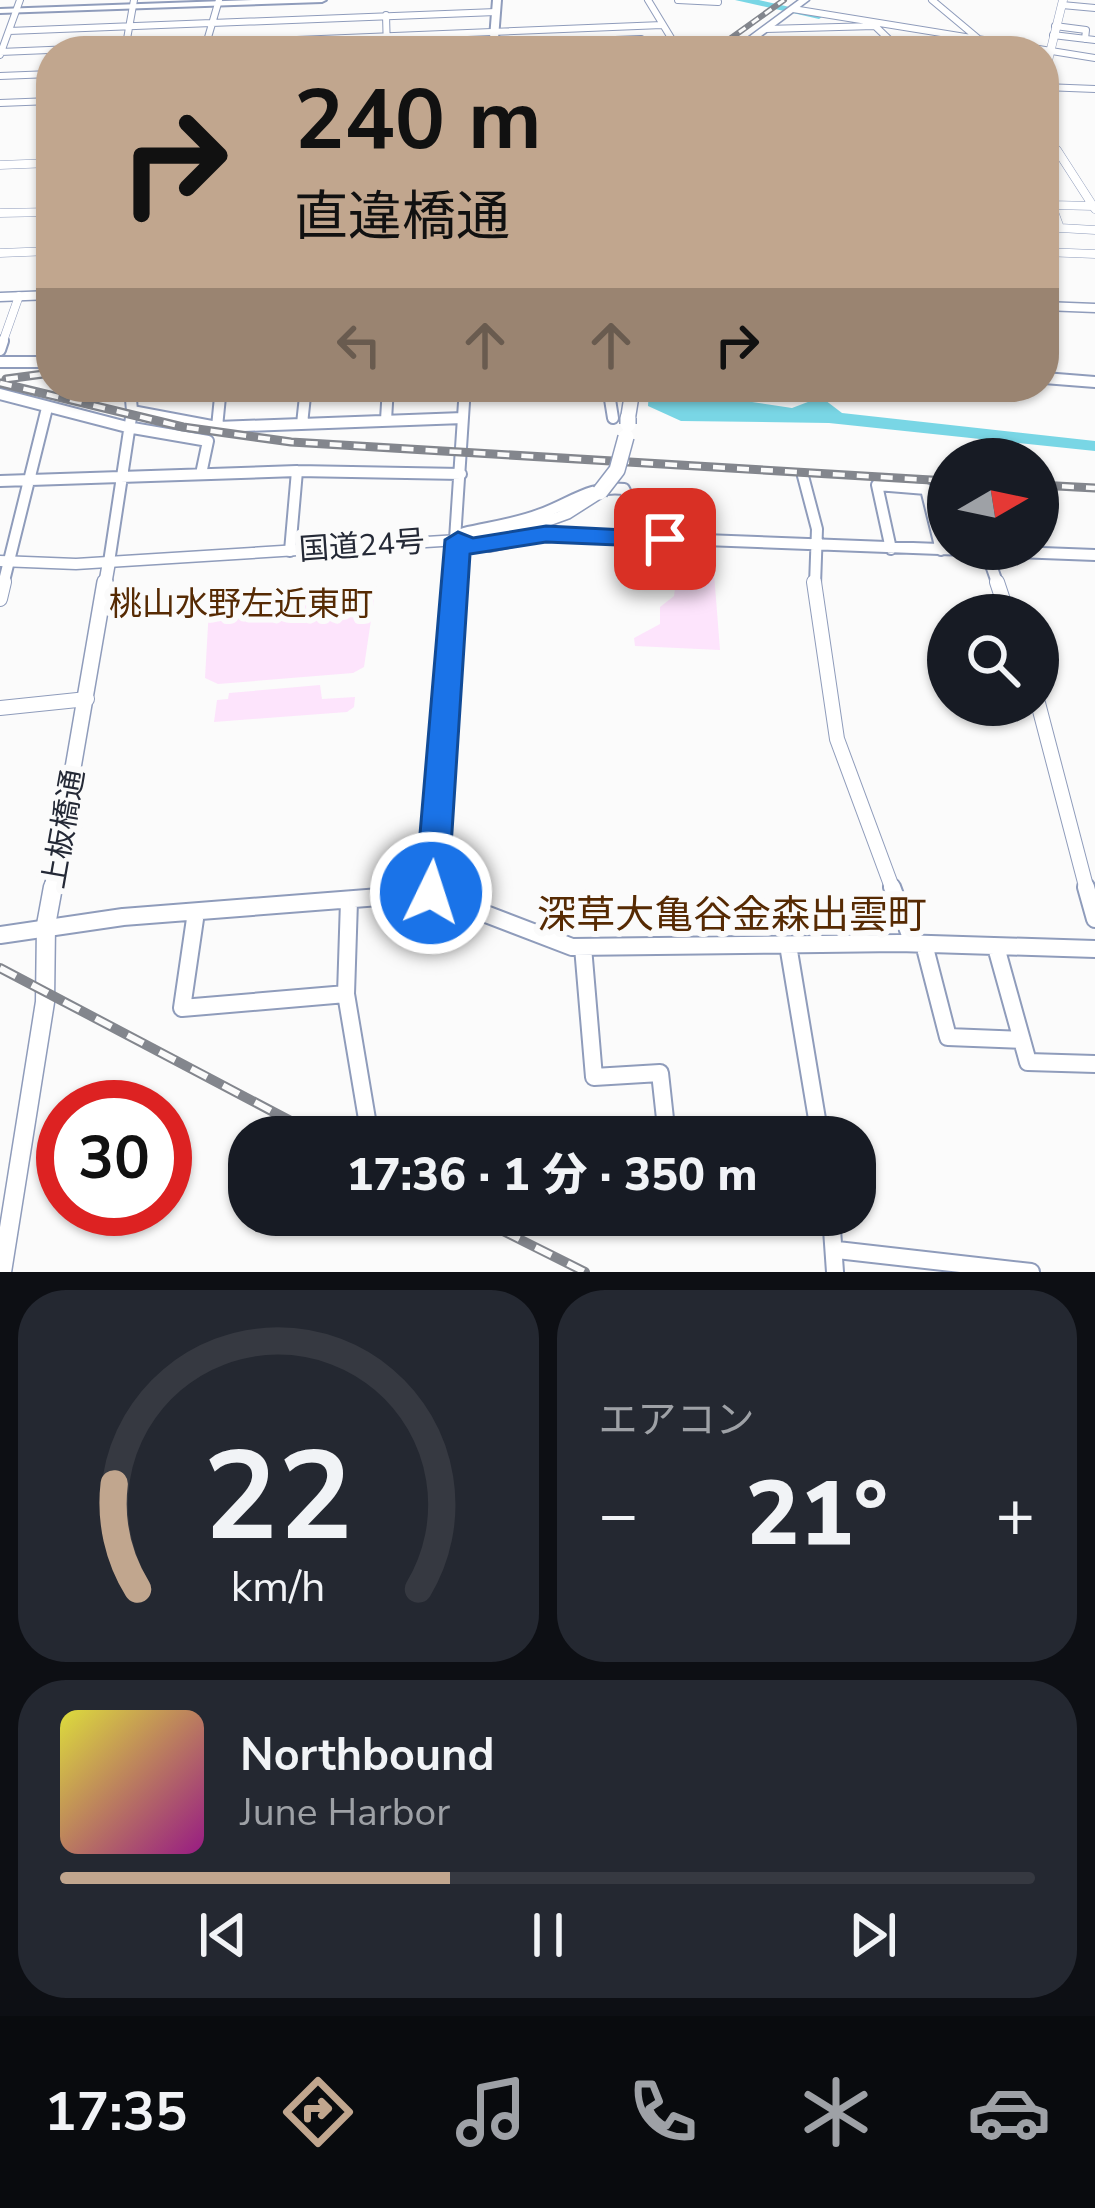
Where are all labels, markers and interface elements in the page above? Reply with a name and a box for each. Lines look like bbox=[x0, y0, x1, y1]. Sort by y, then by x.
text: 240 m bbox=[294, 63, 542, 178]
icon: right bbox=[96, 84, 252, 240]
text: 直違橋通 bbox=[294, 180, 510, 254]
icon: left bbox=[326, 312, 392, 378]
icon: ahead bbox=[452, 312, 518, 378]
icon: ahead bbox=[578, 312, 644, 378]
icon: right bbox=[704, 312, 770, 378]
north arrow bbox=[927, 438, 1059, 570]
map controls bbox=[927, 438, 1059, 726]
pin bbox=[614, 488, 716, 590]
icon: arrive bbox=[632, 506, 698, 572]
street label: 国道24号 bbox=[298, 521, 426, 571]
district label: 桃山水野左近東町 bbox=[109, 582, 373, 627]
button: search bbox=[927, 594, 1059, 726]
street label: 上板橋通 bbox=[33, 766, 95, 892]
position arrow bbox=[368, 830, 494, 956]
district label: 深草大亀谷金森出雲町 bbox=[537, 889, 927, 942]
speed limit sign: 30 bbox=[36, 1080, 192, 1236]
text: 17:36 · 1 分 · 350 m bbox=[346, 1145, 758, 1206]
text: エアコン bbox=[599, 1394, 755, 1447]
text: 22 bbox=[203, 1412, 353, 1582]
text: 21° bbox=[745, 1453, 888, 1576]
text: − bbox=[599, 1470, 638, 1560]
text: + bbox=[995, 1470, 1035, 1560]
text: km/h bbox=[231, 1558, 326, 1616]
text: Northbound bbox=[240, 1725, 494, 1786]
text: June Harbor bbox=[240, 1786, 450, 1839]
icon: previous bbox=[190, 1902, 256, 1968]
icon: pause bbox=[515, 1902, 581, 1968]
icon: next bbox=[840, 1902, 906, 1968]
icon: directions bbox=[276, 2070, 360, 2154]
icon: music bbox=[449, 2070, 533, 2154]
icon: phone bbox=[621, 2070, 705, 2154]
icon: climate bbox=[794, 2070, 878, 2154]
icon: car bbox=[967, 2070, 1051, 2154]
text: 17:35 bbox=[44, 2075, 187, 2149]

